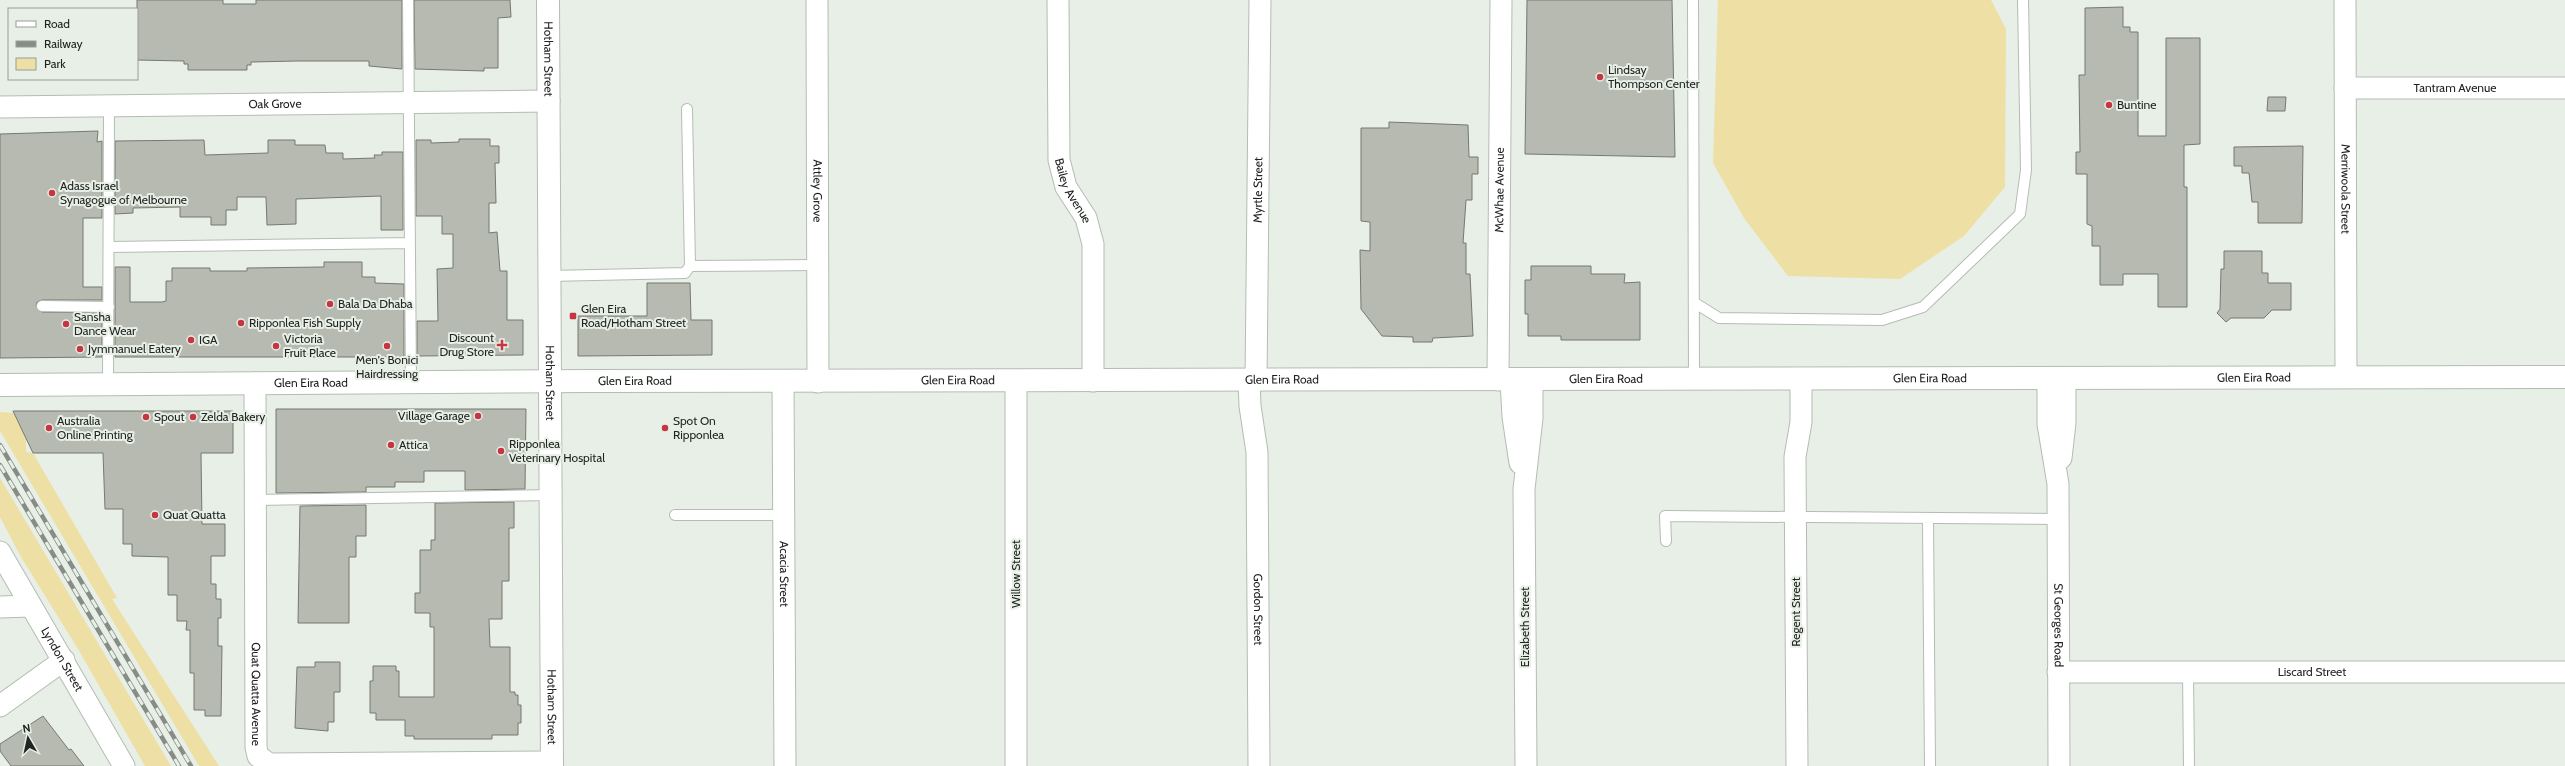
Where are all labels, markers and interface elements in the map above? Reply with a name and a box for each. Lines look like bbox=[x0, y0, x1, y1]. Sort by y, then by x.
legend bbox=[8, 8, 138, 80]
text: Road bbox=[44, 16, 70, 31]
street label: Hotham Street bbox=[541, 21, 557, 97]
text: Railway bbox=[44, 36, 82, 51]
text: Park bbox=[44, 56, 66, 71]
place label: Lindsay Thompson Center bbox=[1608, 62, 1700, 91]
marker: Lindsay Thompson Center bbox=[1595, 72, 1605, 82]
street label: Tantram Avenue bbox=[2414, 80, 2496, 95]
street label: Oak Grove bbox=[248, 96, 302, 111]
place label: Buntine bbox=[2117, 97, 2156, 112]
marker: Buntine bbox=[2104, 100, 2114, 110]
street label: Merriwoola Street bbox=[2338, 144, 2354, 234]
street label: McWhae Avenue bbox=[1491, 147, 1507, 233]
street label: Bailey Avenue bbox=[1052, 156, 1095, 224]
street label: Myrtle Street bbox=[1250, 157, 1265, 223]
street label: Attley Grove bbox=[810, 160, 826, 222]
place label: Adass Israel Synagogue of Melbourne bbox=[60, 178, 187, 207]
marker: Adass Israel Synagogue of Melbourne bbox=[47, 188, 57, 198]
place label: Bala Da Dhaba bbox=[338, 296, 413, 311]
marker: Bala Da Dhaba bbox=[325, 299, 335, 309]
place label: Glen Eira Road/Hotham Street bbox=[581, 301, 686, 330]
place label: Sansha Dance Wear bbox=[74, 309, 136, 338]
marker: Glen Eira Road/Hotham Street bbox=[568, 311, 578, 321]
place label: Ripponlea Fish Supply bbox=[249, 315, 361, 330]
marker: Ripponlea Fish Supply bbox=[236, 318, 246, 328]
marker: Sansha Dance Wear bbox=[61, 319, 71, 329]
place label: Discount Drug Store bbox=[439, 330, 494, 359]
place label: Victoria Fruit Place bbox=[284, 331, 336, 360]
place label: IGA bbox=[199, 332, 218, 347]
marker: IGA bbox=[186, 335, 196, 345]
marker: Discount Drug Store bbox=[497, 340, 507, 350]
place label: Jymmanuel Eatery bbox=[87, 341, 181, 356]
marker: Victoria Fruit Place bbox=[271, 341, 281, 351]
marker: Men's Bonici Hairdressing bbox=[382, 341, 392, 351]
marker: Jymmanuel Eatery bbox=[75, 344, 85, 354]
street label: Hotham Street bbox=[543, 345, 558, 421]
place label: Men's Bonici Hairdressing bbox=[356, 352, 419, 381]
street label: Glen Eira Road bbox=[1893, 370, 1967, 385]
street label: Glen Eira Road bbox=[2217, 370, 2291, 385]
street label: Glen Eira Road bbox=[1569, 371, 1643, 386]
street label: Glen Eira Road bbox=[921, 372, 995, 387]
street label: Glen Eira Road bbox=[1245, 372, 1319, 387]
street label: Glen Eira Road bbox=[598, 373, 672, 388]
street label: Glen Eira Road bbox=[274, 375, 348, 390]
place label: Village Garage bbox=[398, 408, 470, 423]
place label: Spout bbox=[154, 409, 185, 424]
place label: Zelda Bakery bbox=[201, 409, 265, 424]
marker: Village Garage bbox=[473, 411, 483, 421]
marker: Spout bbox=[141, 412, 151, 422]
marker: Zelda Bakery bbox=[188, 412, 198, 422]
place label: Australia Online Printing bbox=[57, 413, 134, 442]
place label: Spot On Ripponlea bbox=[673, 413, 724, 442]
marker: Australia Online Printing bbox=[44, 423, 54, 433]
marker: Spot On Ripponlea bbox=[660, 423, 670, 433]
place label: Ripponlea Veterinary Hospital bbox=[509, 436, 605, 465]
place label: Attica bbox=[399, 437, 428, 452]
marker: Attica bbox=[386, 440, 396, 450]
marker: Ripponlea Veterinary Hospital bbox=[496, 446, 506, 456]
place label: Quat Quatta bbox=[163, 507, 226, 522]
marker: Quat Quatta bbox=[150, 510, 160, 520]
street label: Willow Street bbox=[1008, 540, 1023, 608]
street label: Acacia Street bbox=[777, 541, 792, 607]
street label: Gordon Street bbox=[1251, 573, 1266, 645]
street label: Regent Street bbox=[1788, 577, 1803, 647]
street label: St Georges Road bbox=[2051, 583, 2067, 667]
street label: Elizabeth Street bbox=[1517, 587, 1532, 667]
street label: Lyndon Street bbox=[38, 624, 87, 694]
street label: Quat Quatta Avenue bbox=[249, 642, 264, 746]
street label: Liscard Street bbox=[2278, 664, 2346, 679]
street label: Hotham Street bbox=[544, 669, 560, 745]
north arrow bbox=[8, 718, 48, 758]
text: N bbox=[21, 721, 31, 736]

